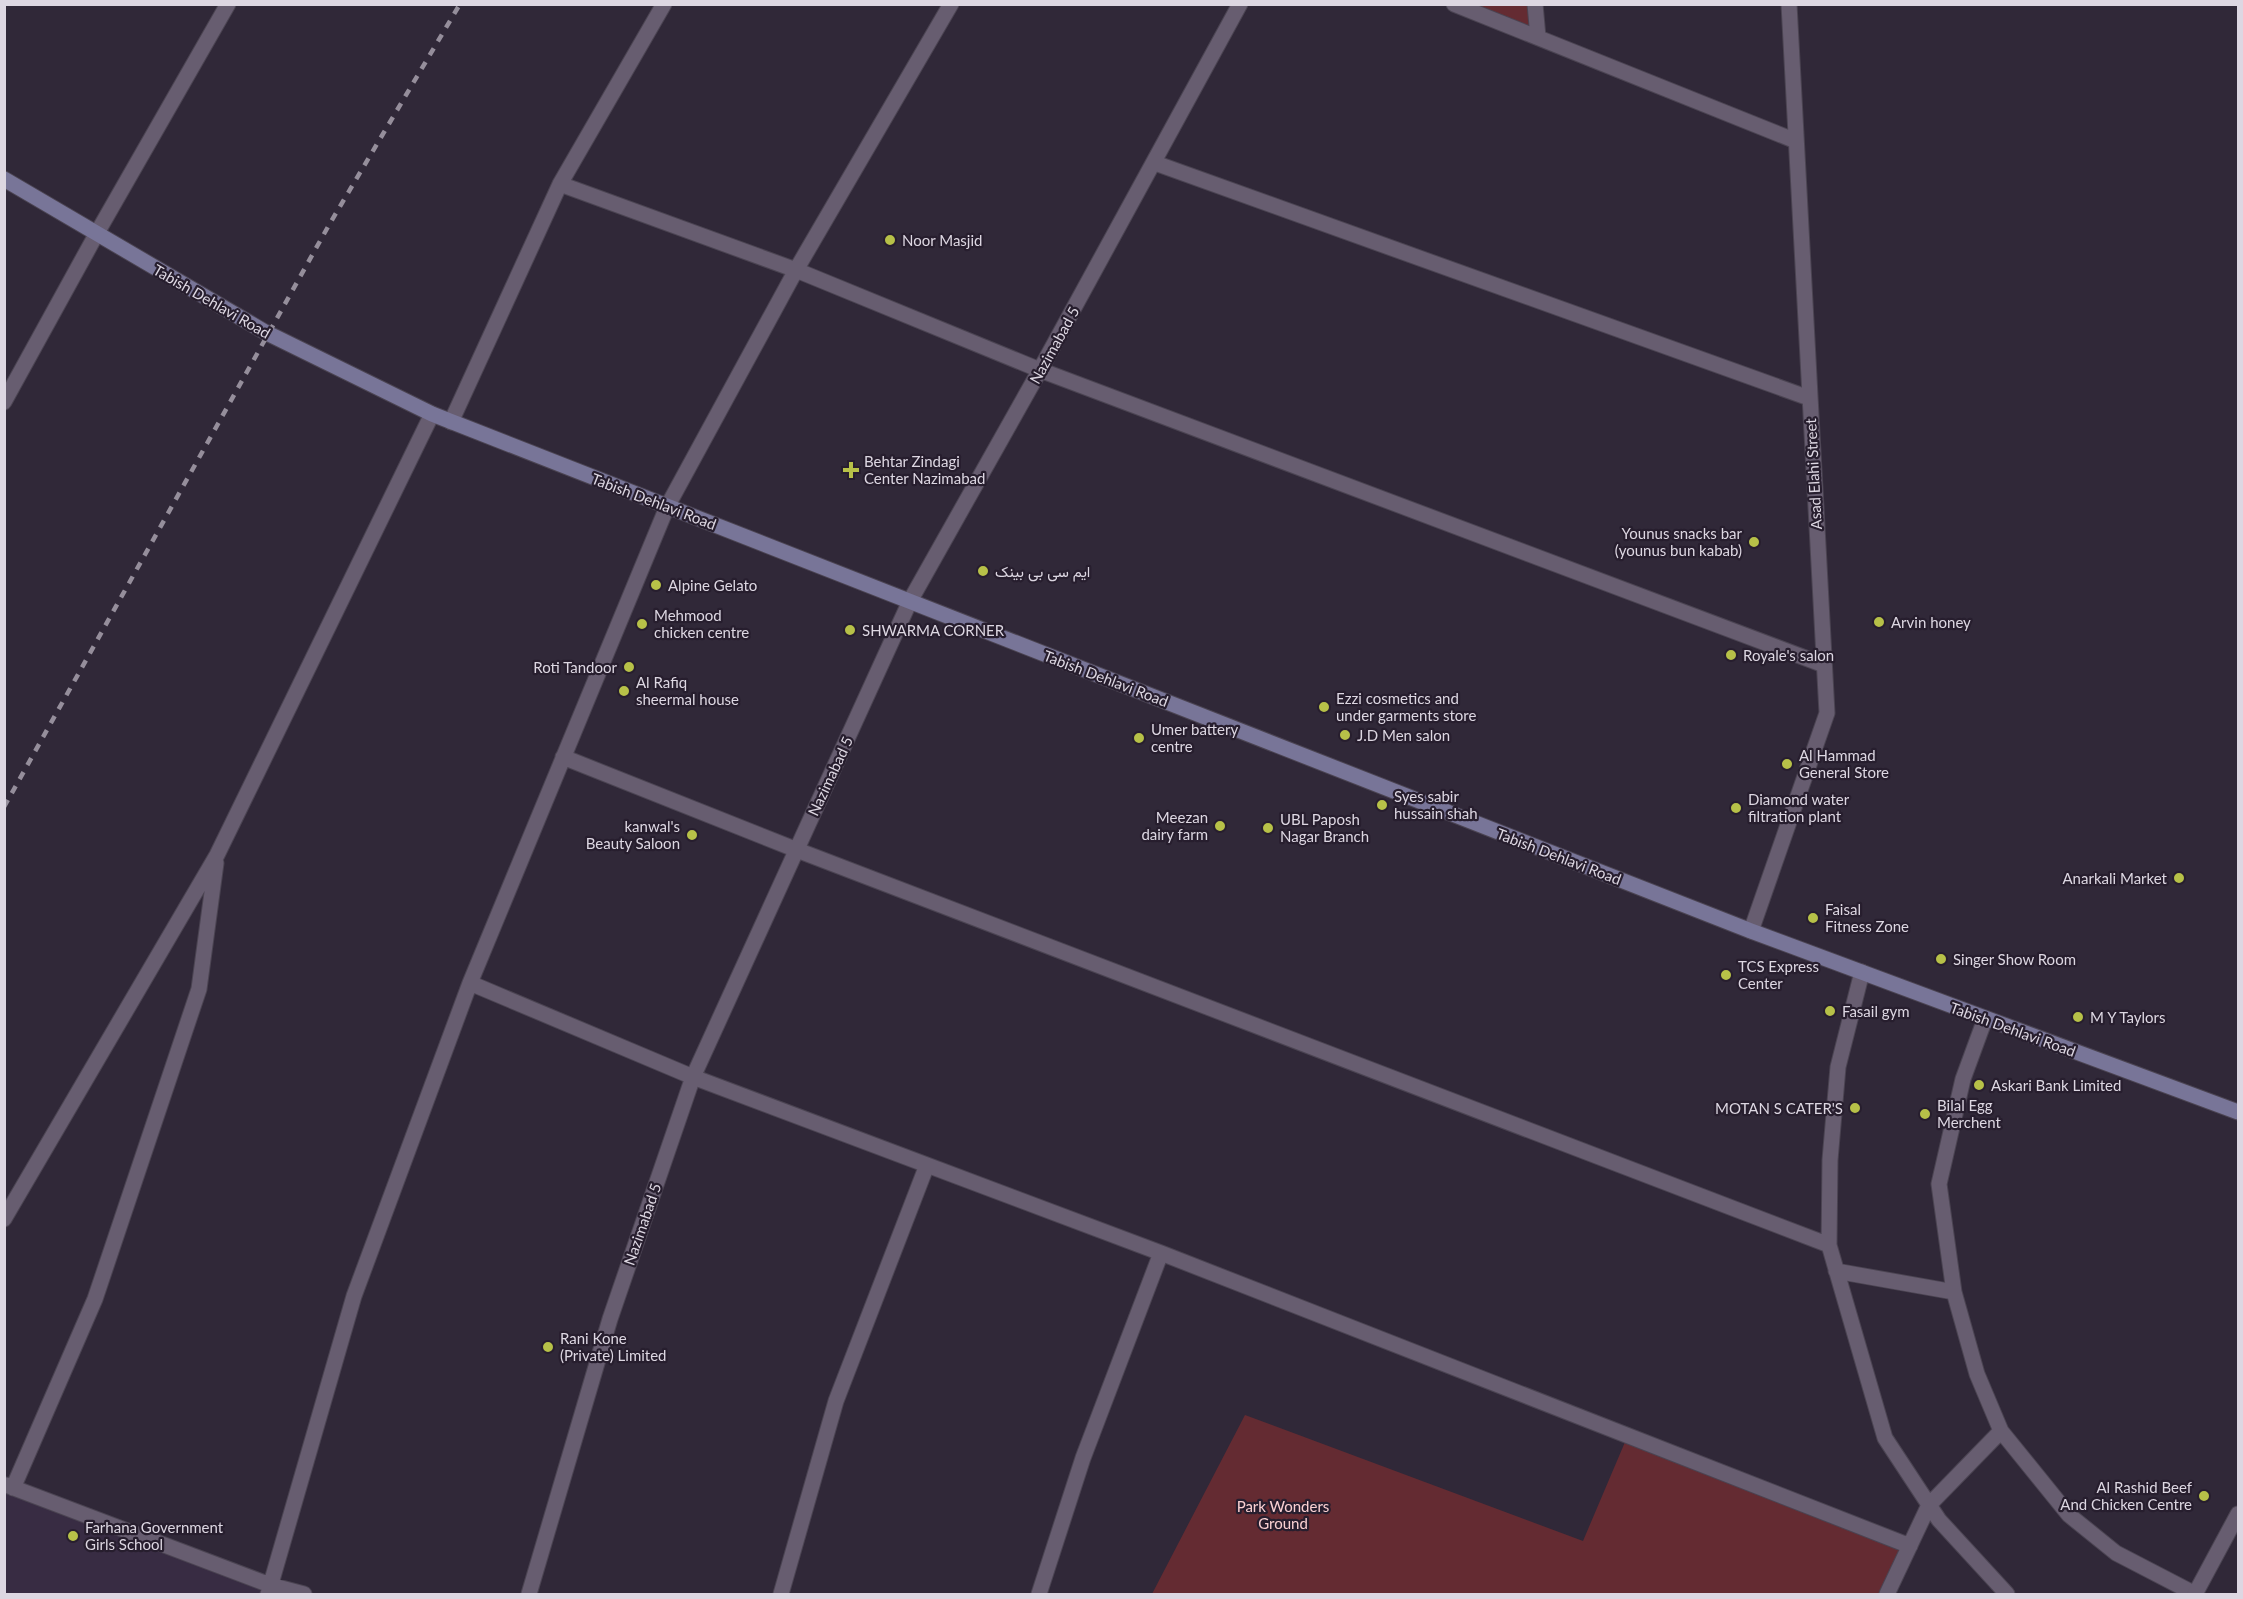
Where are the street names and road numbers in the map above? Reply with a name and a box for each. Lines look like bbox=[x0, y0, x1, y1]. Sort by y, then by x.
street label: Tabish Dehlavi Road bbox=[150, 260, 274, 342]
street label: Nazimabad 5 bbox=[1025, 303, 1083, 387]
street label: Asad Elahi Street bbox=[1801, 417, 1825, 530]
street label: Tabish Dehlavi Road bbox=[589, 469, 719, 533]
street label: Tabish Dehlavi Road bbox=[1041, 646, 1171, 710]
street label: Nazimabad 5 bbox=[804, 733, 856, 819]
street label: Tabish Dehlavi Road bbox=[1494, 824, 1624, 888]
street label: Tabish Dehlavi Road bbox=[1948, 998, 2078, 1060]
street label: Nazimabad 5 bbox=[620, 1181, 664, 1267]

